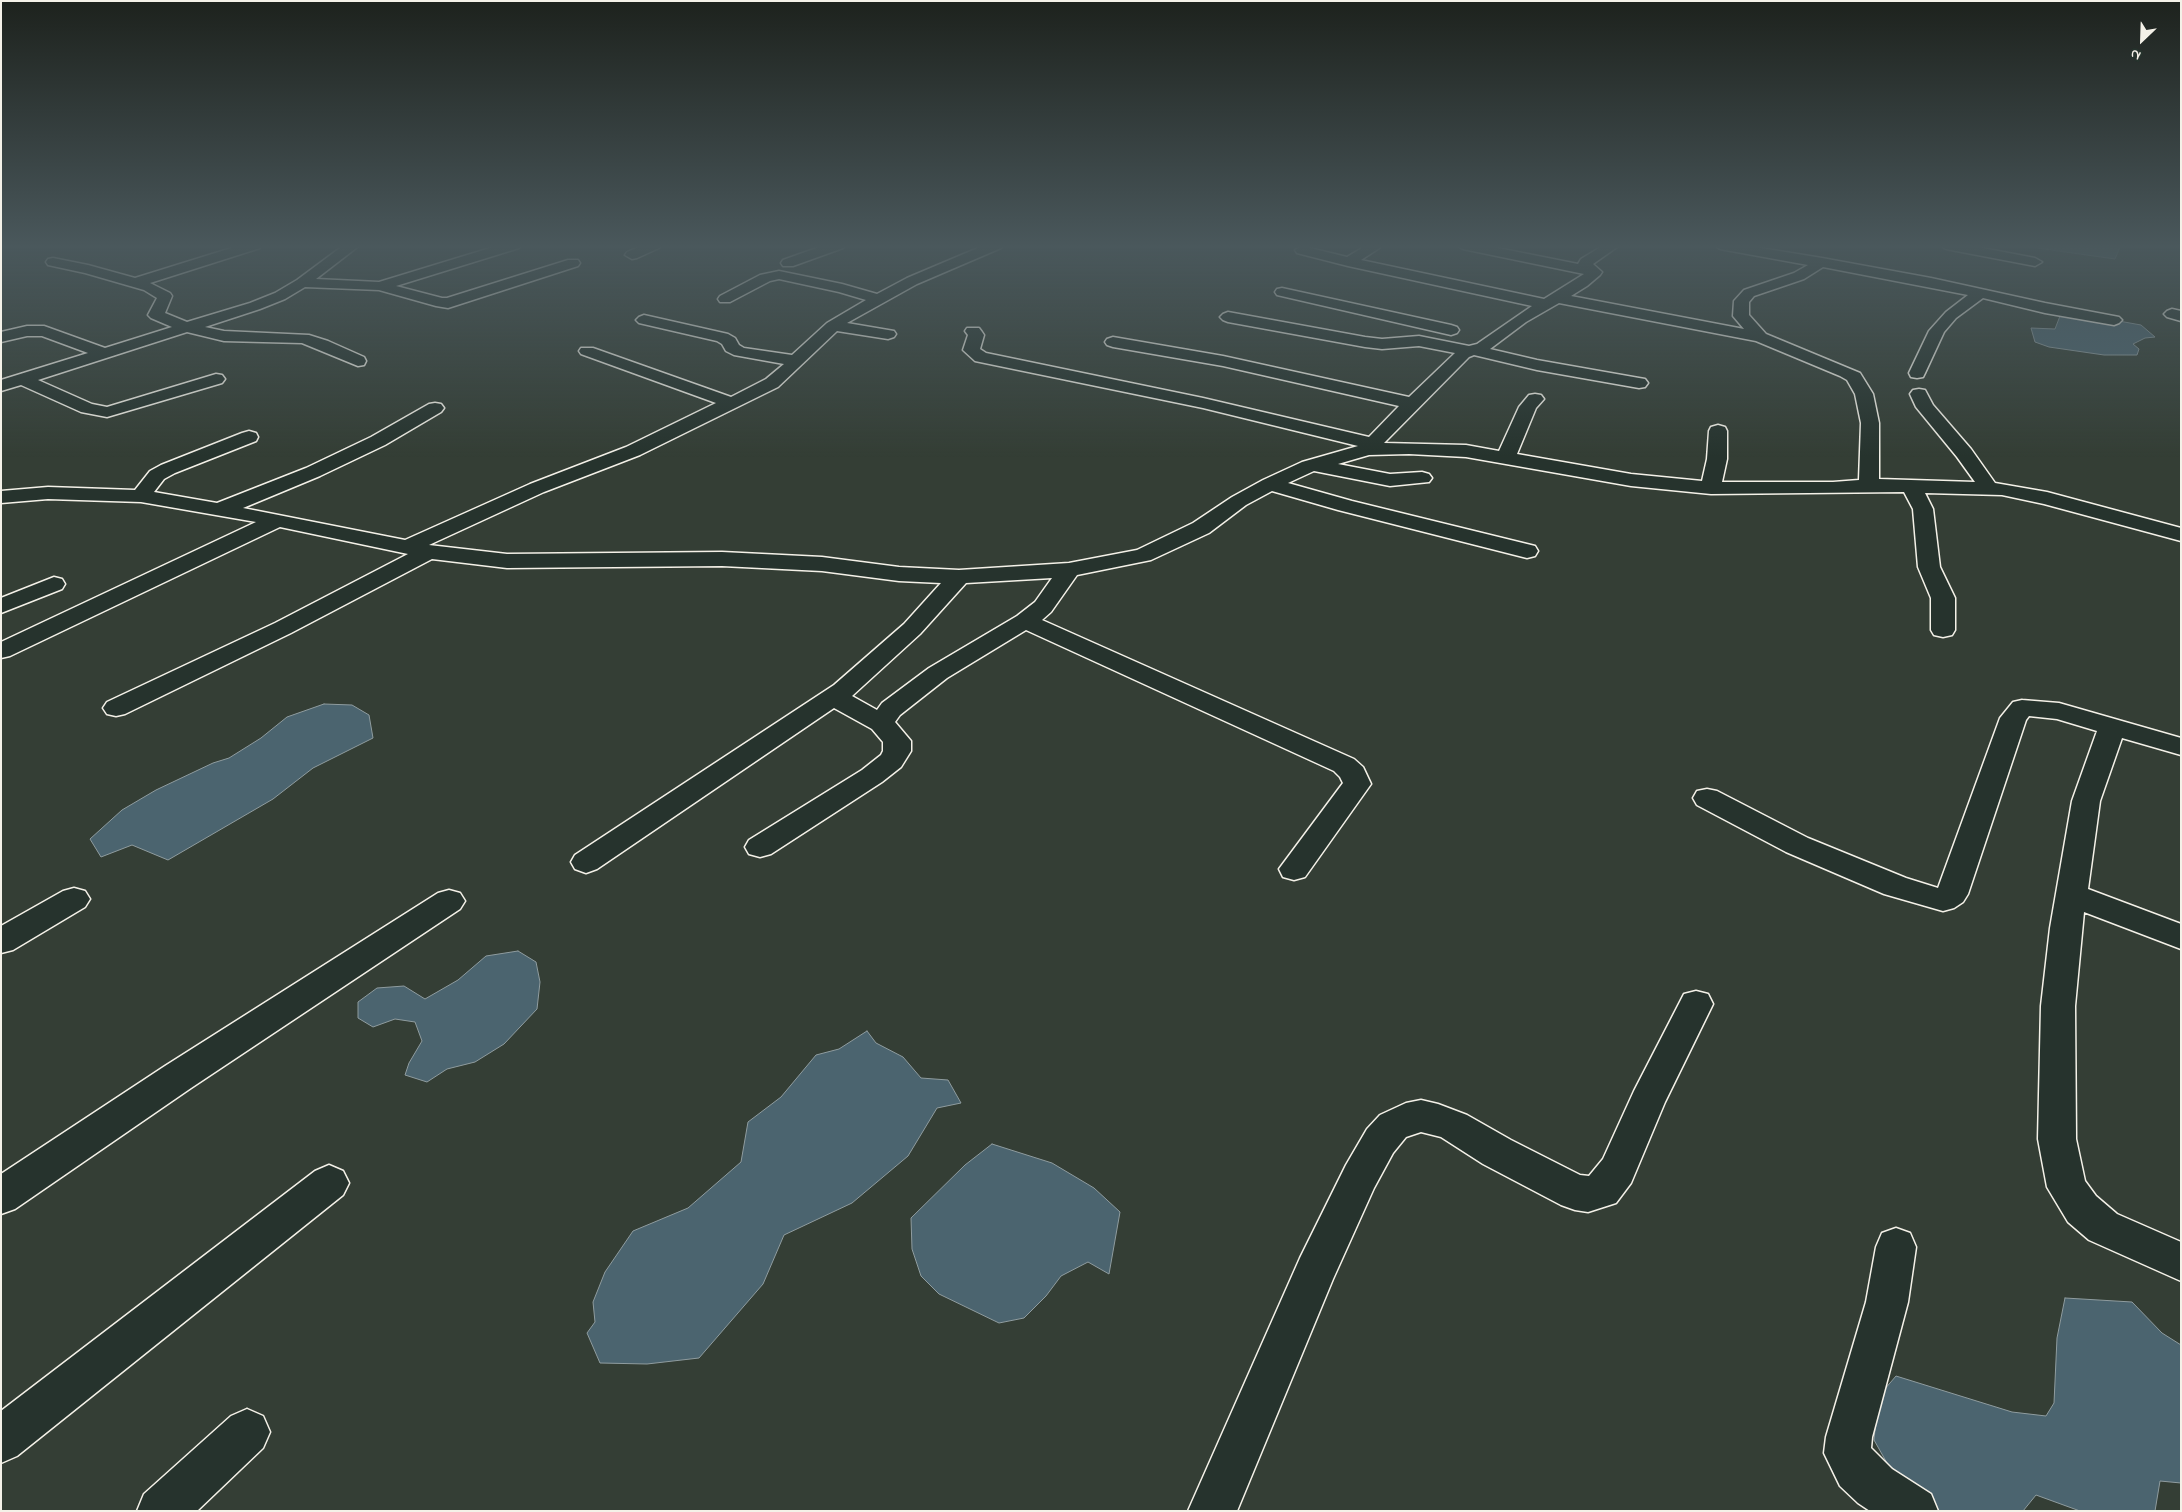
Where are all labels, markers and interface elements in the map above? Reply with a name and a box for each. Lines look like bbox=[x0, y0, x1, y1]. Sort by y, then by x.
north arrow bbox=[2117, 15, 2167, 65]
text: N bbox=[2127, 43, 2144, 66]

